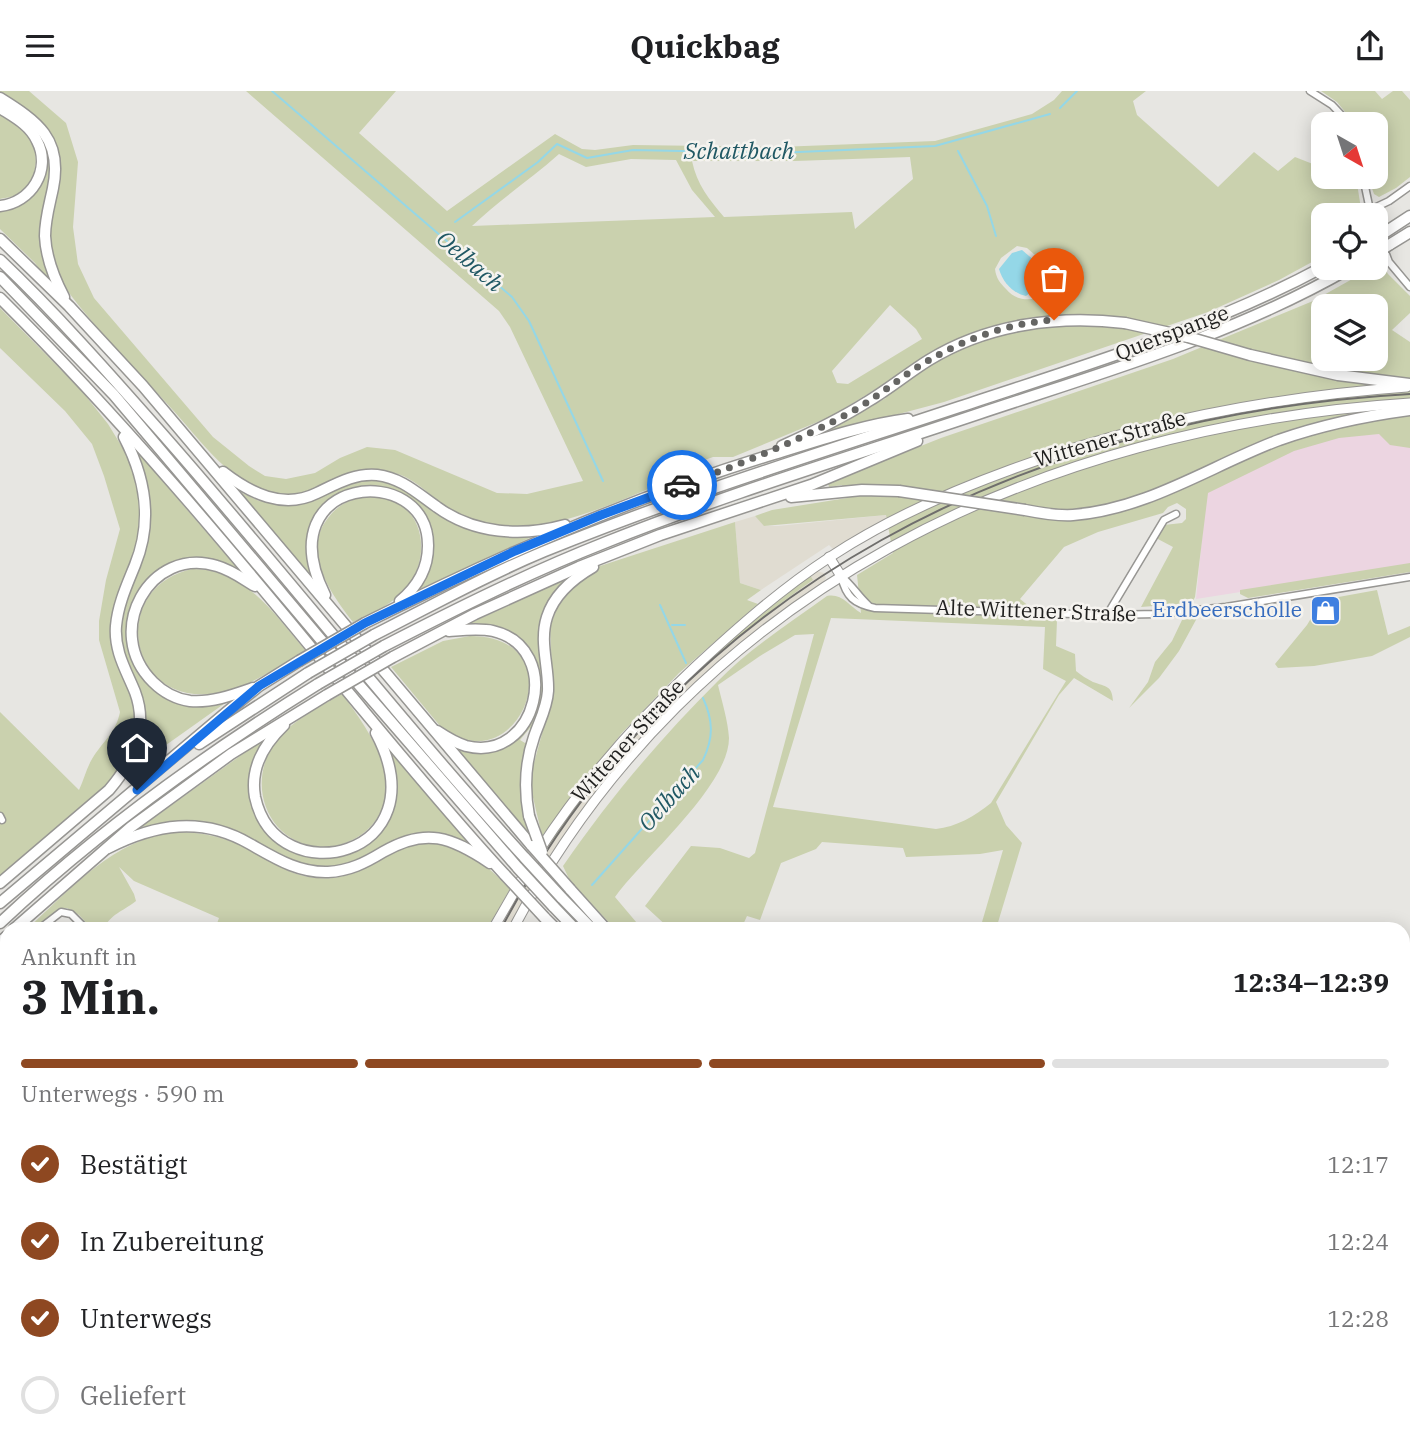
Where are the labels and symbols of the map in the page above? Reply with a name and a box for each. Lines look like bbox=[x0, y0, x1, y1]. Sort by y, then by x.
north arrow bbox=[1311, 112, 1388, 189]
water label: Schattbach bbox=[683, 135, 795, 165]
water label: Oelbach bbox=[431, 223, 511, 298]
pin bbox=[1024, 248, 1084, 320]
street label: Querspange bbox=[1111, 298, 1232, 367]
street label: Wittener Straße bbox=[1031, 403, 1189, 473]
courier bbox=[647, 450, 717, 520]
street label: Alte Wittener Straße bbox=[935, 593, 1137, 627]
shop icon: Erdbeerscholle bbox=[1308, 593, 1342, 627]
place label: Erdbeerscholle bbox=[1152, 595, 1302, 623]
street label: Wittener Straße bbox=[564, 673, 690, 808]
pin bbox=[107, 718, 167, 790]
water label: Oelbach bbox=[631, 758, 706, 837]

